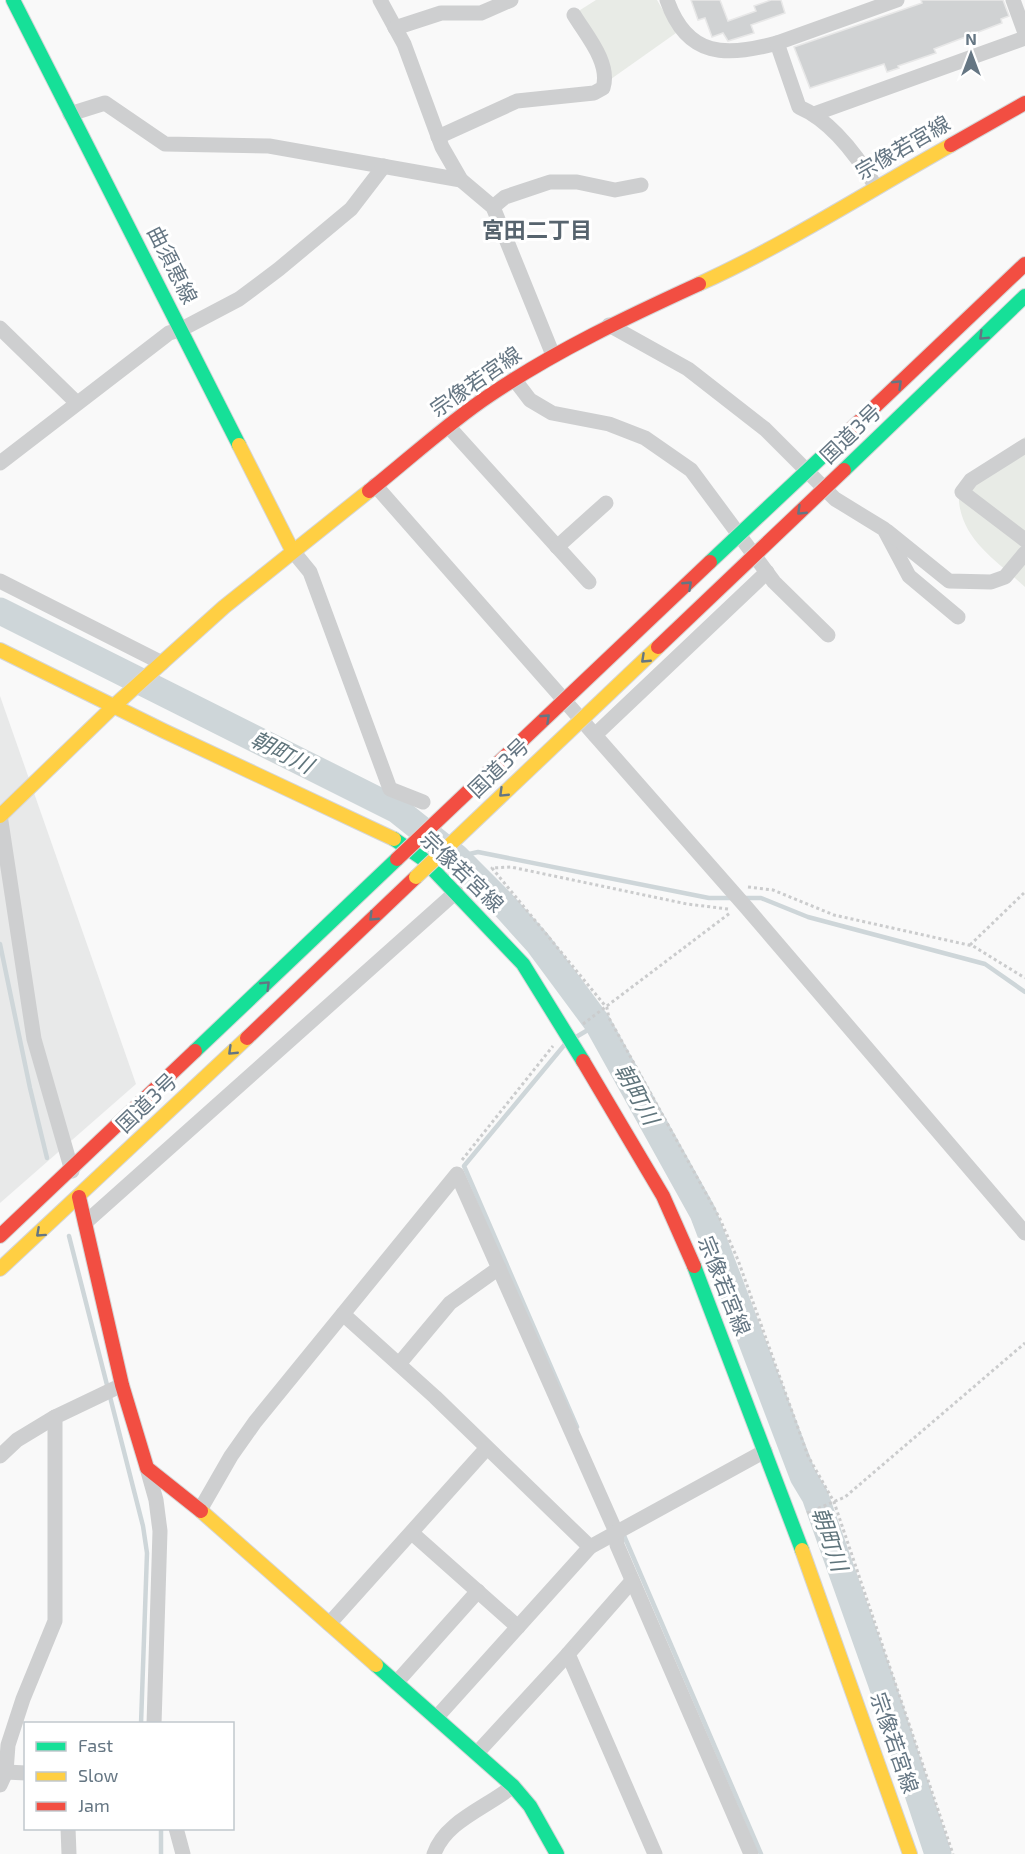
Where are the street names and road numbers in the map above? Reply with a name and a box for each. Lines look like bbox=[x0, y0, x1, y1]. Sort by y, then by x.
street label: 宗像若宮線 bbox=[851, 110, 954, 184]
street label: 曲須恵線 bbox=[143, 221, 204, 307]
street label: 宗像若宮線 bbox=[425, 340, 525, 421]
street label: 国道3号 bbox=[814, 398, 886, 468]
street label: 国道3号 bbox=[462, 732, 534, 802]
street label: 宗像若宮線 bbox=[417, 825, 509, 916]
street label: 国道3号 bbox=[110, 1067, 182, 1137]
street label: 宗像若宮線 bbox=[694, 1232, 757, 1339]
street label: 宗像若宮線 bbox=[867, 1689, 924, 1796]

